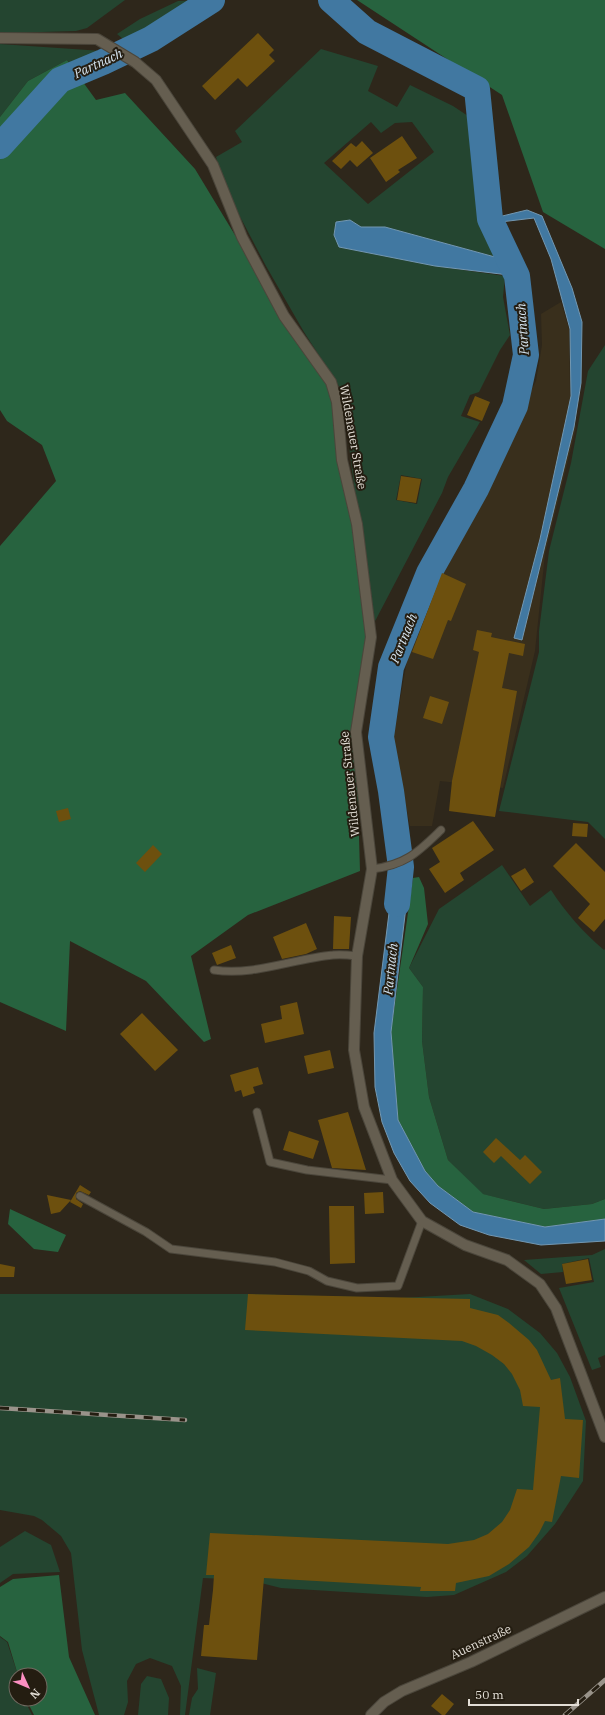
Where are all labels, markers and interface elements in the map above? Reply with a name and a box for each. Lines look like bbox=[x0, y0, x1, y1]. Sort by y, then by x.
water label: Partnach bbox=[70, 45, 125, 83]
water label: Partnach bbox=[512, 302, 533, 356]
street label: Wildenauer Straße bbox=[337, 383, 370, 490]
water label: Partnach bbox=[385, 611, 421, 666]
street label: Wildenauer Straße bbox=[337, 731, 362, 838]
water label: Partnach bbox=[379, 942, 402, 997]
street label: Auenstraße bbox=[448, 1621, 514, 1662]
north arrow bbox=[8, 1667, 48, 1707]
scale bar bbox=[469, 1681, 578, 1707]
text: N bbox=[27, 1686, 43, 1702]
text: 50 m bbox=[475, 1687, 504, 1702]

